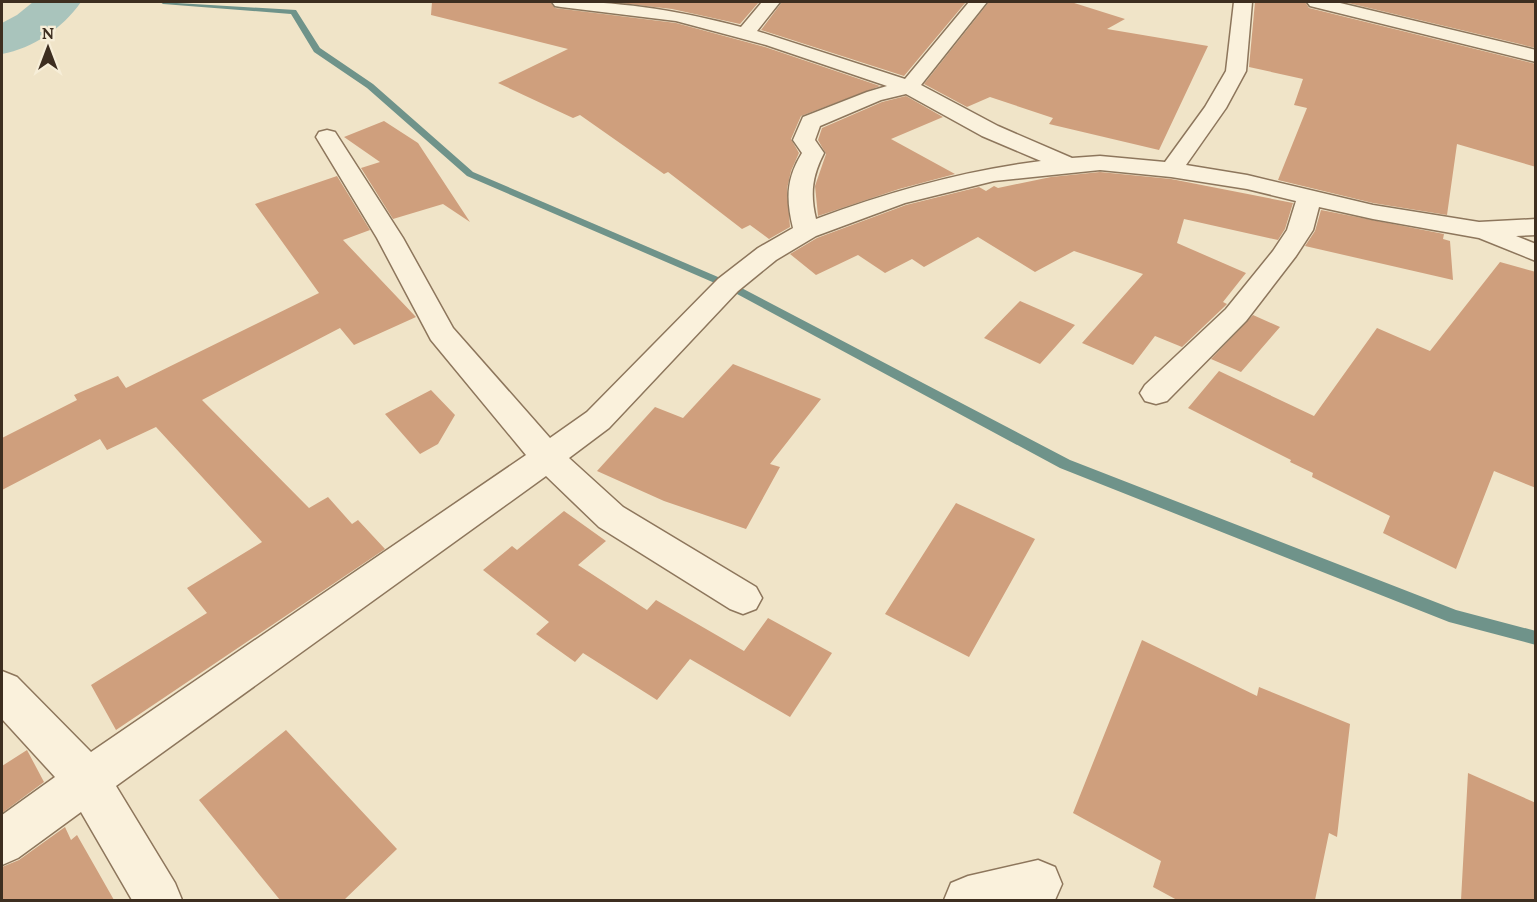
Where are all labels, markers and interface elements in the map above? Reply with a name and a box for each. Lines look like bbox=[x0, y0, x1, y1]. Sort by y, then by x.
north arrow bbox=[18, 18, 78, 78]
text: N bbox=[42, 23, 54, 43]

